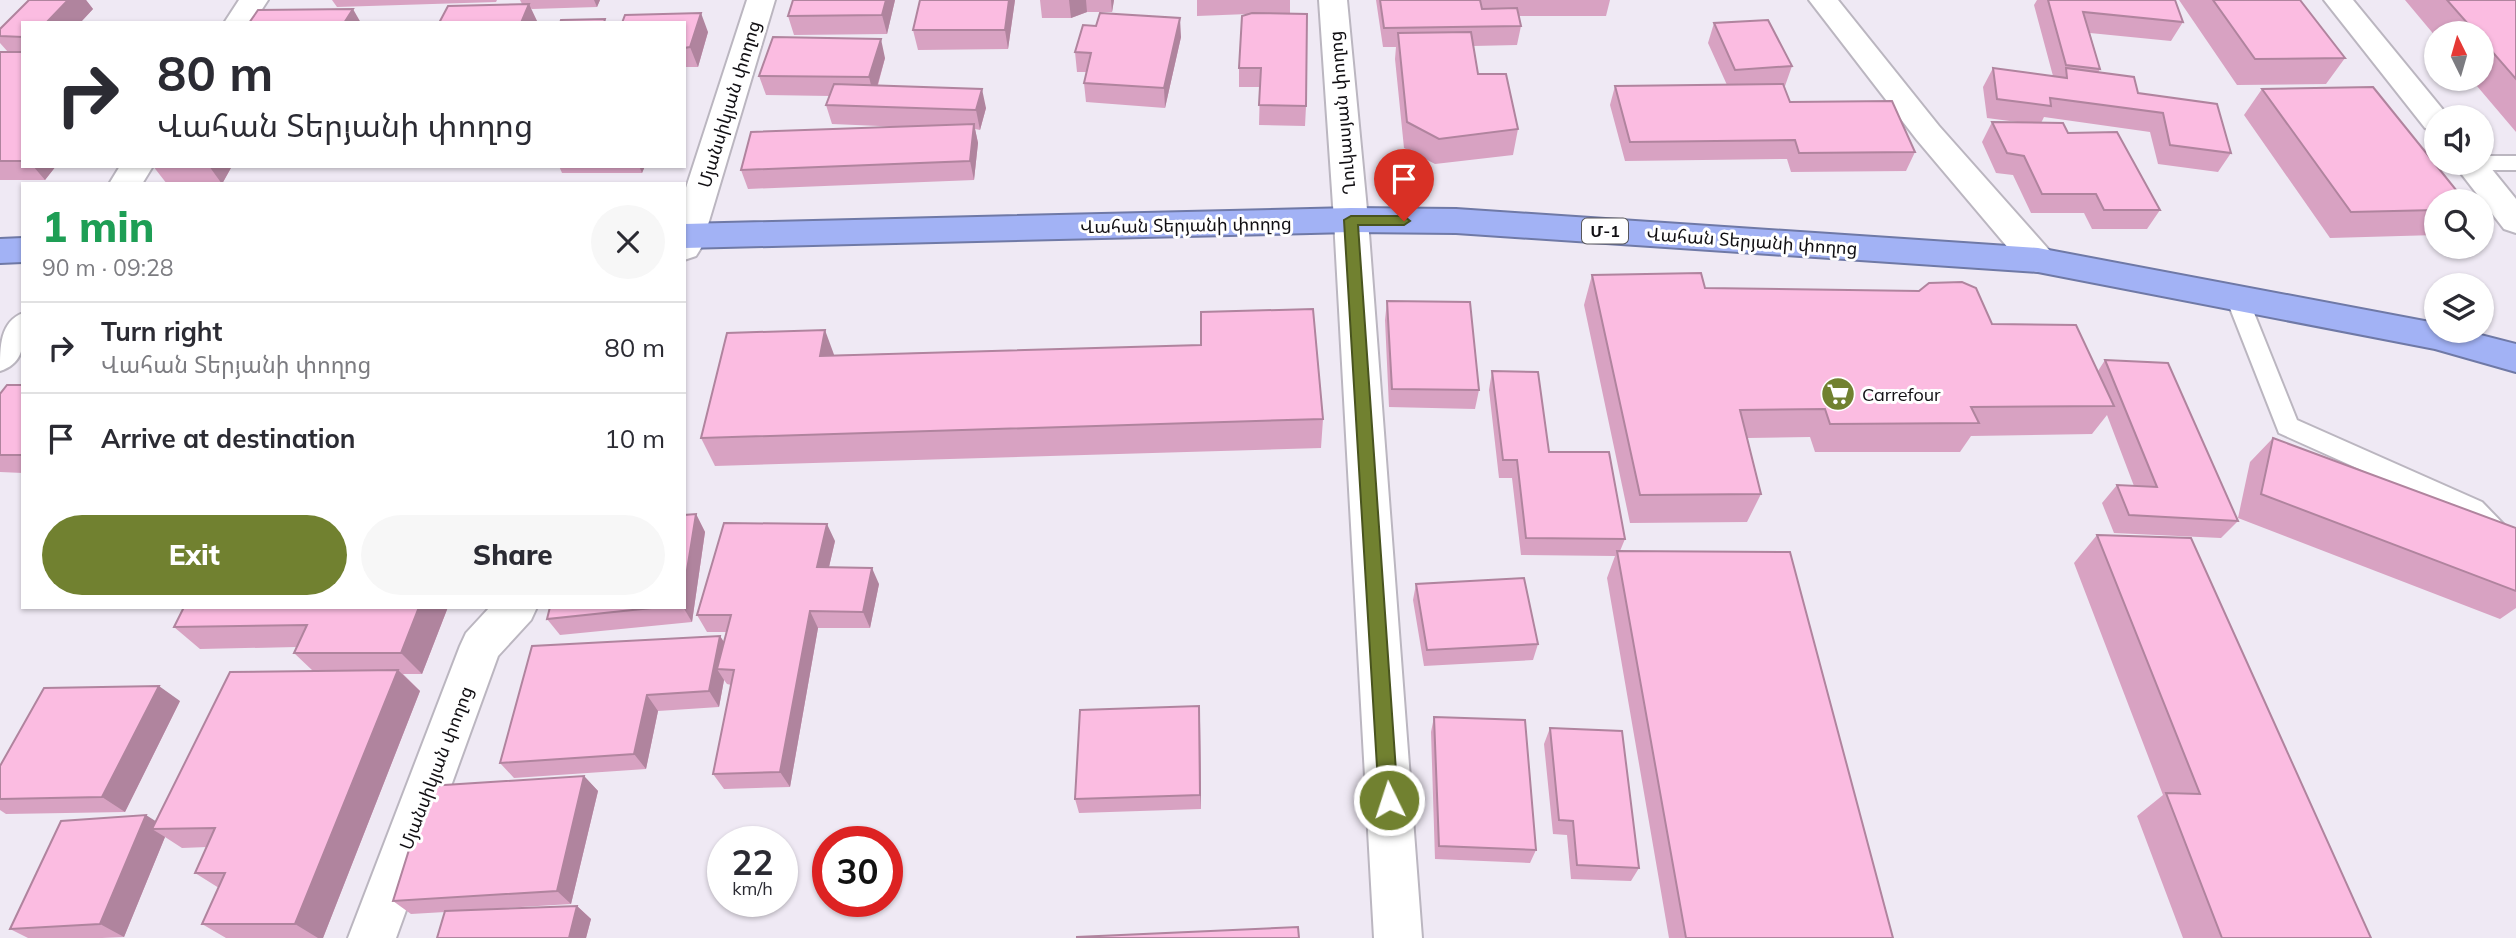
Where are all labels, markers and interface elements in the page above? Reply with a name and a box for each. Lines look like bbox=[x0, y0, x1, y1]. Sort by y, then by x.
street label: Մյանսիկյան փողոց bbox=[693, 18, 765, 190]
north arrow bbox=[2424, 21, 2494, 91]
map controls bbox=[2424, 21, 2494, 343]
street label: Ղուկասյան փողոց bbox=[1323, 30, 1361, 196]
text: 80 m bbox=[157, 42, 273, 103]
icon: right bbox=[42, 49, 133, 140]
text: Վահան Տերյանի փողոց bbox=[157, 105, 533, 145]
button: sound bbox=[2424, 105, 2494, 175]
pin bbox=[1374, 149, 1434, 221]
icon: arrive bbox=[1385, 160, 1423, 198]
button: search bbox=[2424, 189, 2494, 259]
text: 1 min bbox=[42, 200, 155, 253]
button: close bbox=[591, 205, 665, 279]
street label: Վահան Տերյանի փողոց bbox=[1080, 212, 1292, 238]
road number: Մ-1 bbox=[1582, 218, 1628, 244]
street label: Վահան Տերյանի փողոց bbox=[1646, 222, 1858, 260]
text: 90 m · 09:28 bbox=[42, 253, 174, 282]
button: layers bbox=[2424, 273, 2494, 343]
text: Turn right bbox=[101, 315, 222, 348]
icon: right bbox=[42, 329, 80, 367]
text: 80 m bbox=[604, 331, 665, 364]
text: Վահան Տերյանի փողոց bbox=[101, 350, 371, 379]
supermarket icon: Carrefour bbox=[1819, 375, 1857, 413]
place label: Carrefour bbox=[1862, 383, 1941, 406]
icon: arrive bbox=[42, 420, 80, 458]
text: Arrive at destination bbox=[101, 422, 356, 455]
text: 10 m bbox=[604, 422, 665, 455]
button: Exit bbox=[42, 515, 347, 595]
button: Share bbox=[361, 515, 665, 595]
street label: Մյանսիկյան փողոց bbox=[394, 683, 478, 853]
position arrow bbox=[1352, 763, 1426, 837]
speed limit sign: 30 bbox=[812, 826, 903, 917]
text: 22 bbox=[731, 840, 774, 884]
text: km/h bbox=[732, 877, 773, 900]

